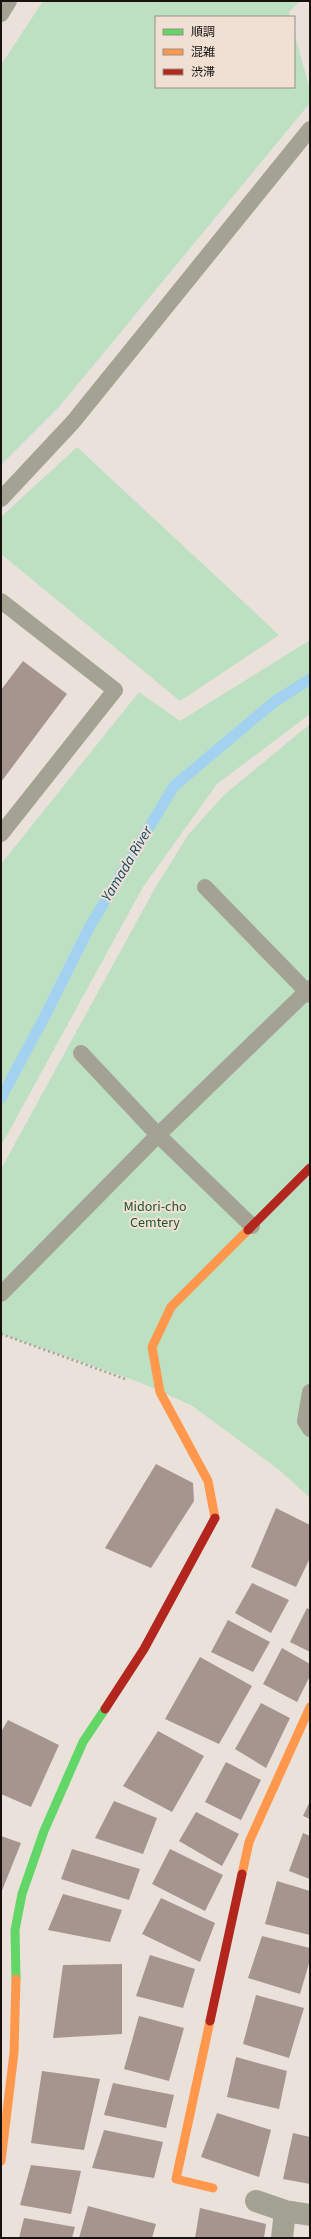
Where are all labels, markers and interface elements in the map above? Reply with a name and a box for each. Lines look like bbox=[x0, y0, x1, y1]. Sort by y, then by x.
legend bbox=[155, 16, 295, 88]
text: 順調 bbox=[191, 24, 215, 41]
text: 混雑 bbox=[191, 44, 215, 61]
text: 渋滞 bbox=[191, 64, 215, 81]
water label: Yamada River bbox=[96, 822, 158, 906]
park label: Midori-cho Cemtery bbox=[123, 1197, 187, 1233]

